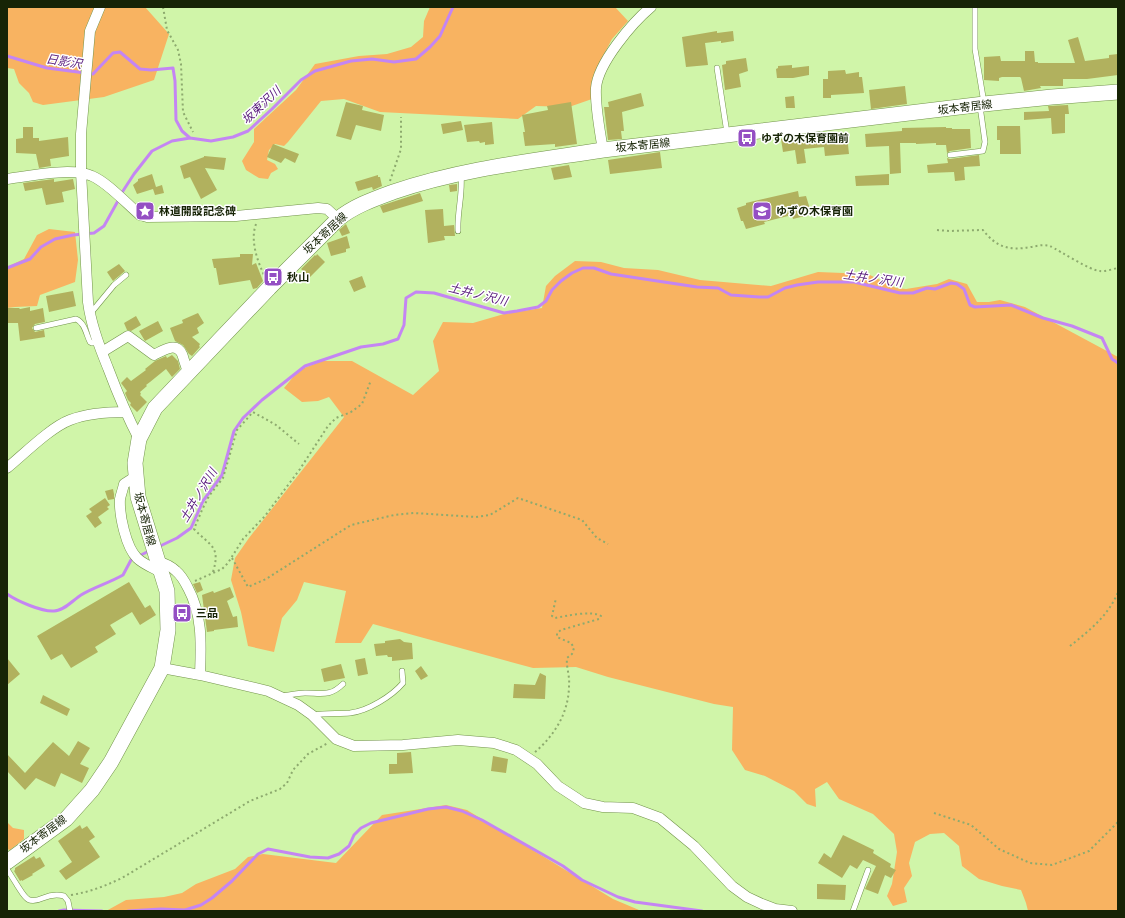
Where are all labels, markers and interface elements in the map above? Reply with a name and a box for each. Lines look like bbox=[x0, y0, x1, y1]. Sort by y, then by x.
water label: 日影沢 bbox=[45, 51, 85, 72]
water label: 坂東沢川 bbox=[238, 82, 285, 127]
street label: 坂本寄居線 bbox=[937, 97, 993, 117]
bus stop icon: ゆずの木保育園前 bbox=[736, 127, 758, 149]
place label: ゆずの木保育園前 bbox=[761, 131, 849, 145]
street label: 坂本寄居線 bbox=[615, 135, 671, 155]
place icon: 林道開設記念碑 bbox=[134, 200, 156, 222]
school or university icon: ゆずの木保育園 bbox=[751, 200, 773, 222]
place label: 林道開設記念碑 bbox=[159, 204, 236, 218]
place label: ゆずの木保育園 bbox=[776, 204, 853, 218]
street label: 坂本寄居線 bbox=[300, 209, 350, 257]
bus stop icon: 秋山 bbox=[262, 266, 284, 288]
water label: 土井ノ沢川 bbox=[842, 266, 906, 290]
place label: 秋山 bbox=[287, 270, 309, 284]
water label: 土井ノ沢川 bbox=[447, 279, 511, 309]
water label: 土井ノ沢川 bbox=[176, 464, 221, 525]
street label: 坂本寄居線 bbox=[131, 491, 159, 547]
bus stop icon: 三品 bbox=[171, 602, 193, 624]
place label: 三品 bbox=[196, 606, 218, 620]
street label: 坂本寄居線 bbox=[17, 812, 69, 856]

